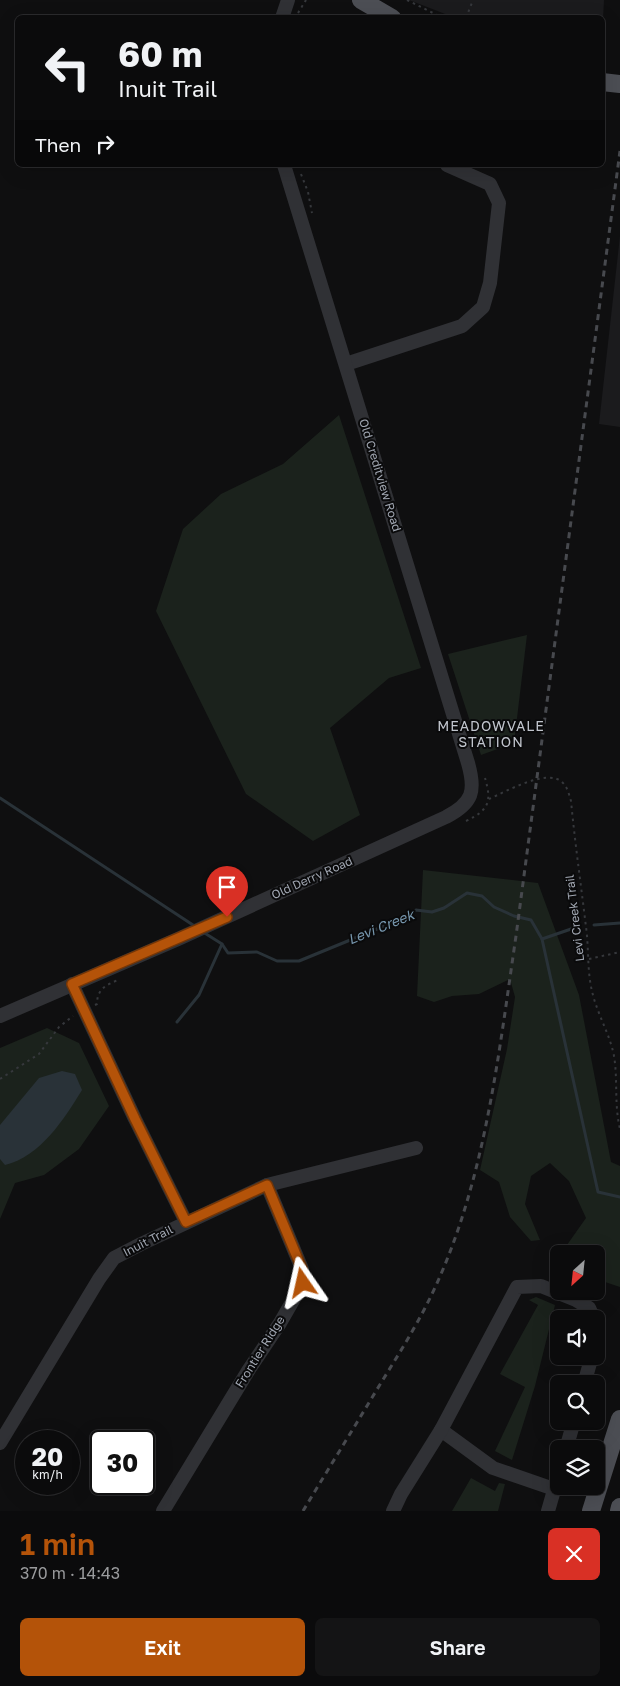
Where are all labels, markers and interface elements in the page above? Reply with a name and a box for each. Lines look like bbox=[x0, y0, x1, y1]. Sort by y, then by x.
text: 60 m bbox=[118, 33, 202, 75]
icon: left bbox=[35, 35, 100, 100]
text: Inuit Trail bbox=[118, 75, 217, 102]
icon: right bbox=[91, 130, 119, 158]
text: Then bbox=[35, 133, 81, 156]
street label: Old Creditview Road bbox=[356, 417, 405, 533]
district label: MEADOWVALE STATION bbox=[437, 717, 545, 750]
street label: Old Derry Road bbox=[269, 853, 355, 902]
pin bbox=[206, 866, 248, 917]
icon: arrive bbox=[213, 873, 241, 901]
street label: Levi Creek Trail bbox=[562, 874, 587, 962]
water label: Levi Creek bbox=[345, 905, 418, 947]
street label: Inuit Trail bbox=[120, 1222, 175, 1260]
north arrow bbox=[550, 1245, 605, 1300]
map controls bbox=[550, 1245, 605, 1495]
position arrow bbox=[276, 1256, 328, 1308]
button: sound bbox=[550, 1310, 605, 1365]
street label: Frontier Ridge bbox=[232, 1313, 288, 1390]
button: search bbox=[550, 1375, 605, 1430]
speed limit sign: 30 bbox=[90, 1430, 155, 1495]
button: layers bbox=[550, 1440, 605, 1495]
text: 20 bbox=[32, 1441, 63, 1472]
text: km/h bbox=[32, 1467, 63, 1482]
text: 1 min bbox=[20, 1526, 95, 1562]
button: close bbox=[548, 1528, 600, 1580]
text: 370 m · 14:43 bbox=[20, 1563, 120, 1583]
button: Exit bbox=[20, 1618, 305, 1676]
button: Share bbox=[315, 1618, 600, 1676]

